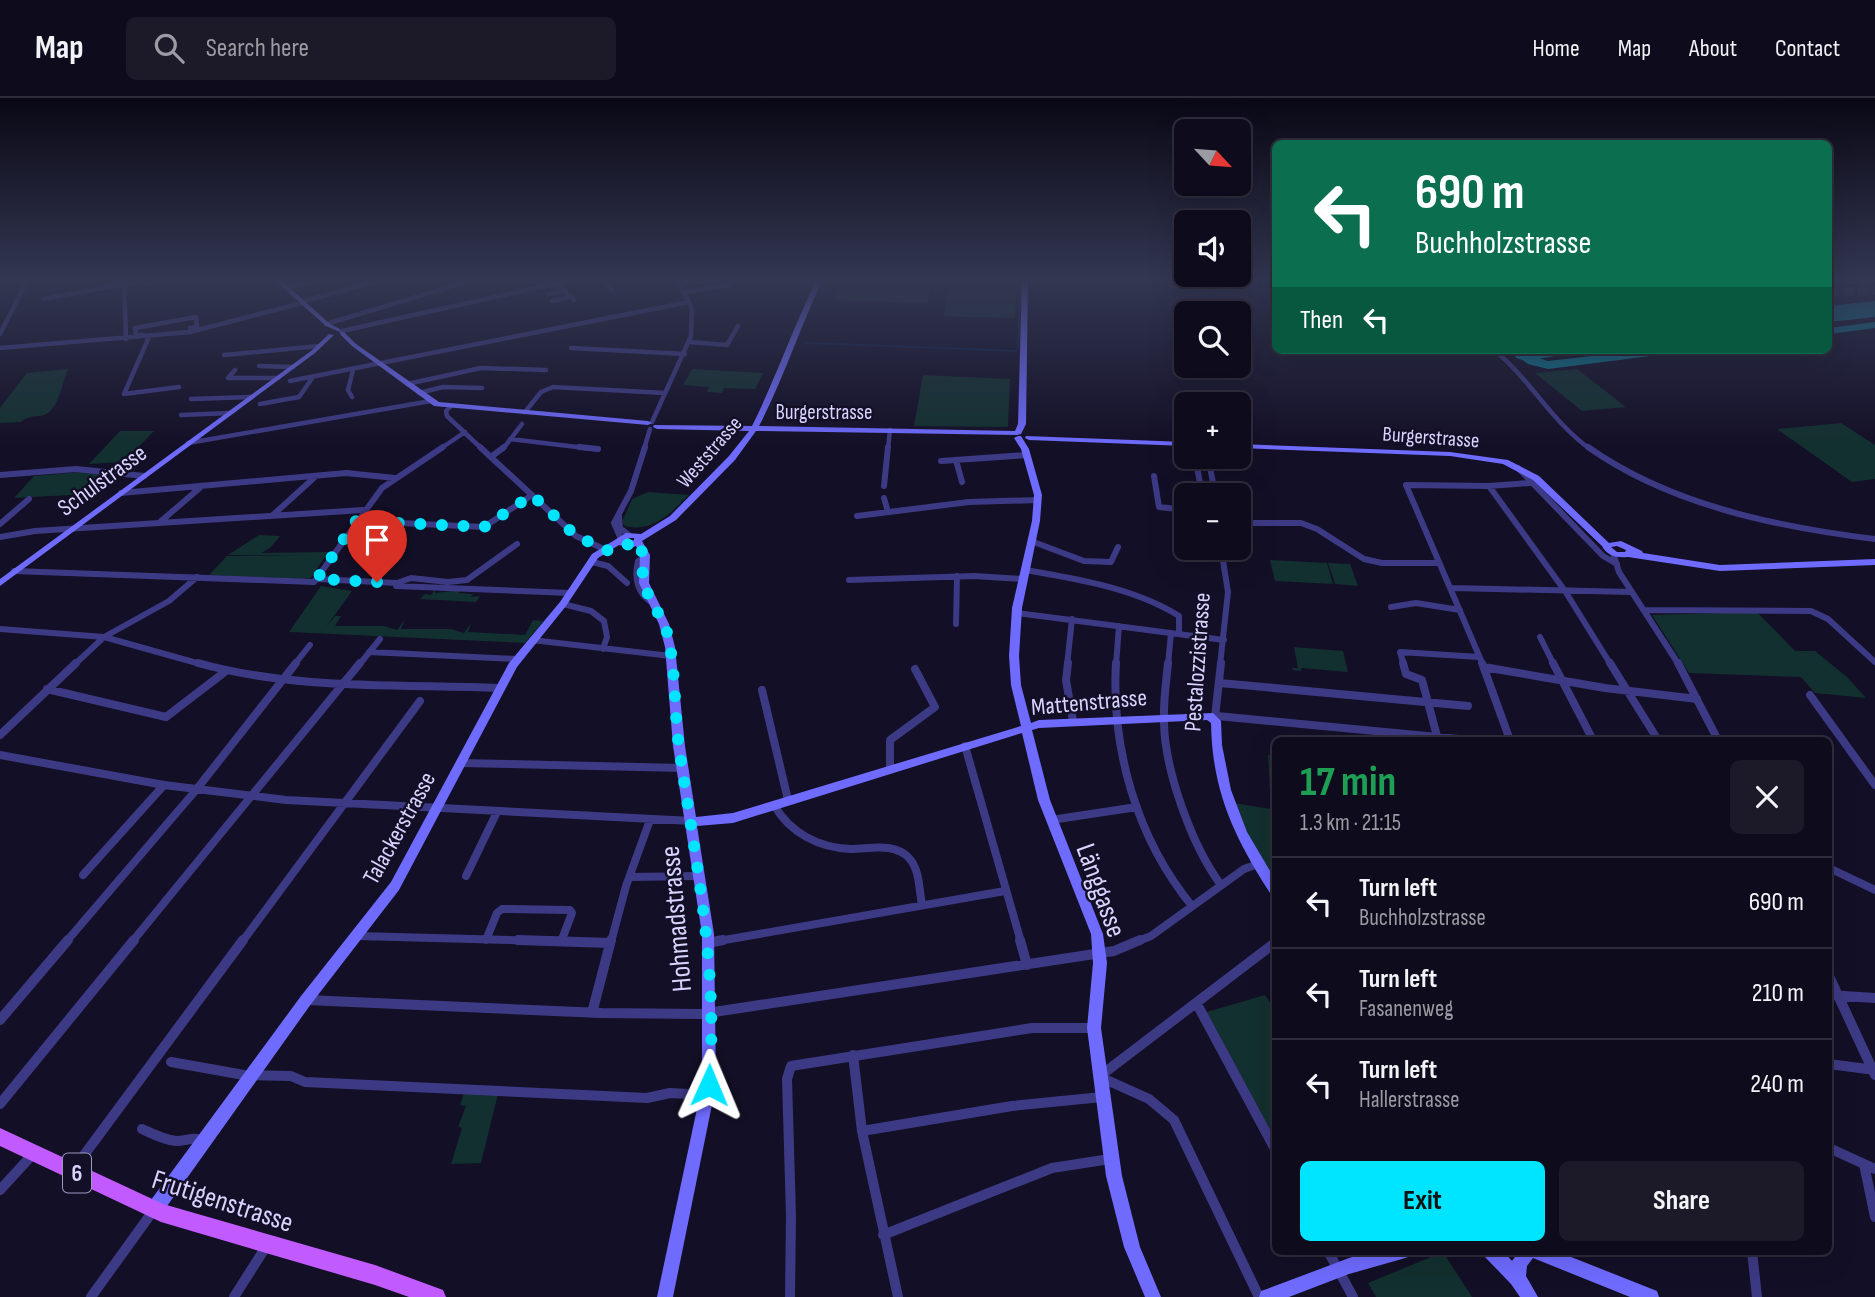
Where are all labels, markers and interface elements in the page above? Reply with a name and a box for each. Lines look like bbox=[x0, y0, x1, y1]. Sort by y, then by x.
search box bbox=[126, 17, 616, 80]
text: Map bbox=[35, 28, 84, 68]
icon: search bbox=[150, 29, 188, 67]
text: Search here bbox=[206, 33, 309, 64]
text: Home bbox=[1532, 34, 1580, 63]
text: Map bbox=[1618, 34, 1651, 63]
text: About bbox=[1689, 34, 1737, 63]
text: Contact bbox=[1775, 34, 1840, 63]
north arrow bbox=[1174, 119, 1251, 196]
map controls bbox=[1174, 119, 1251, 560]
text: 690 m bbox=[1415, 164, 1525, 223]
icon: left bbox=[1300, 168, 1391, 259]
button: sound bbox=[1174, 210, 1251, 287]
text: Buchholzstrasse bbox=[1415, 224, 1591, 263]
button: search bbox=[1174, 301, 1251, 378]
icon: left bbox=[1357, 301, 1395, 339]
text: Then bbox=[1300, 305, 1343, 336]
button: + bbox=[1174, 392, 1251, 469]
street label: Burgerstrasse bbox=[775, 400, 873, 425]
street label: Weststrasse bbox=[672, 411, 747, 493]
street label: Burgerstrasse bbox=[1382, 422, 1480, 453]
street label: Schulstrasse bbox=[52, 438, 152, 522]
button: − bbox=[1174, 483, 1251, 560]
pin bbox=[347, 510, 407, 582]
icon: arrive bbox=[358, 521, 396, 559]
street label: Pestalozzistrasse bbox=[1178, 592, 1217, 732]
street label: Mattenstrasse bbox=[1030, 683, 1148, 722]
text: 17 min bbox=[1300, 757, 1396, 808]
button: close bbox=[1730, 760, 1804, 834]
street label: Talackerstrasse bbox=[357, 767, 442, 889]
text: 1.3 km · 21:15 bbox=[1300, 809, 1401, 837]
street label: Länggasse bbox=[1069, 839, 1133, 942]
street label: Hohmadstrasse bbox=[654, 845, 699, 993]
text: Turn left bbox=[1359, 873, 1437, 904]
icon: left bbox=[1300, 884, 1338, 922]
text: 690 m bbox=[1749, 887, 1804, 918]
text: Buchholzstrasse bbox=[1359, 904, 1486, 932]
text: Turn left bbox=[1359, 964, 1437, 995]
icon: left bbox=[1300, 975, 1338, 1013]
text: 210 m bbox=[1752, 978, 1804, 1009]
text: Fasanenweg bbox=[1359, 995, 1453, 1023]
position arrow bbox=[672, 1048, 746, 1122]
text: Turn left bbox=[1359, 1055, 1437, 1086]
icon: left bbox=[1300, 1066, 1338, 1104]
text: 240 m bbox=[1750, 1069, 1804, 1100]
text: Hallerstrasse bbox=[1359, 1086, 1459, 1114]
road number: 6 bbox=[63, 1154, 91, 1192]
button: Exit bbox=[1300, 1161, 1545, 1241]
button: Share bbox=[1559, 1161, 1804, 1241]
street label: Frutigenstrasse bbox=[148, 1163, 297, 1240]

